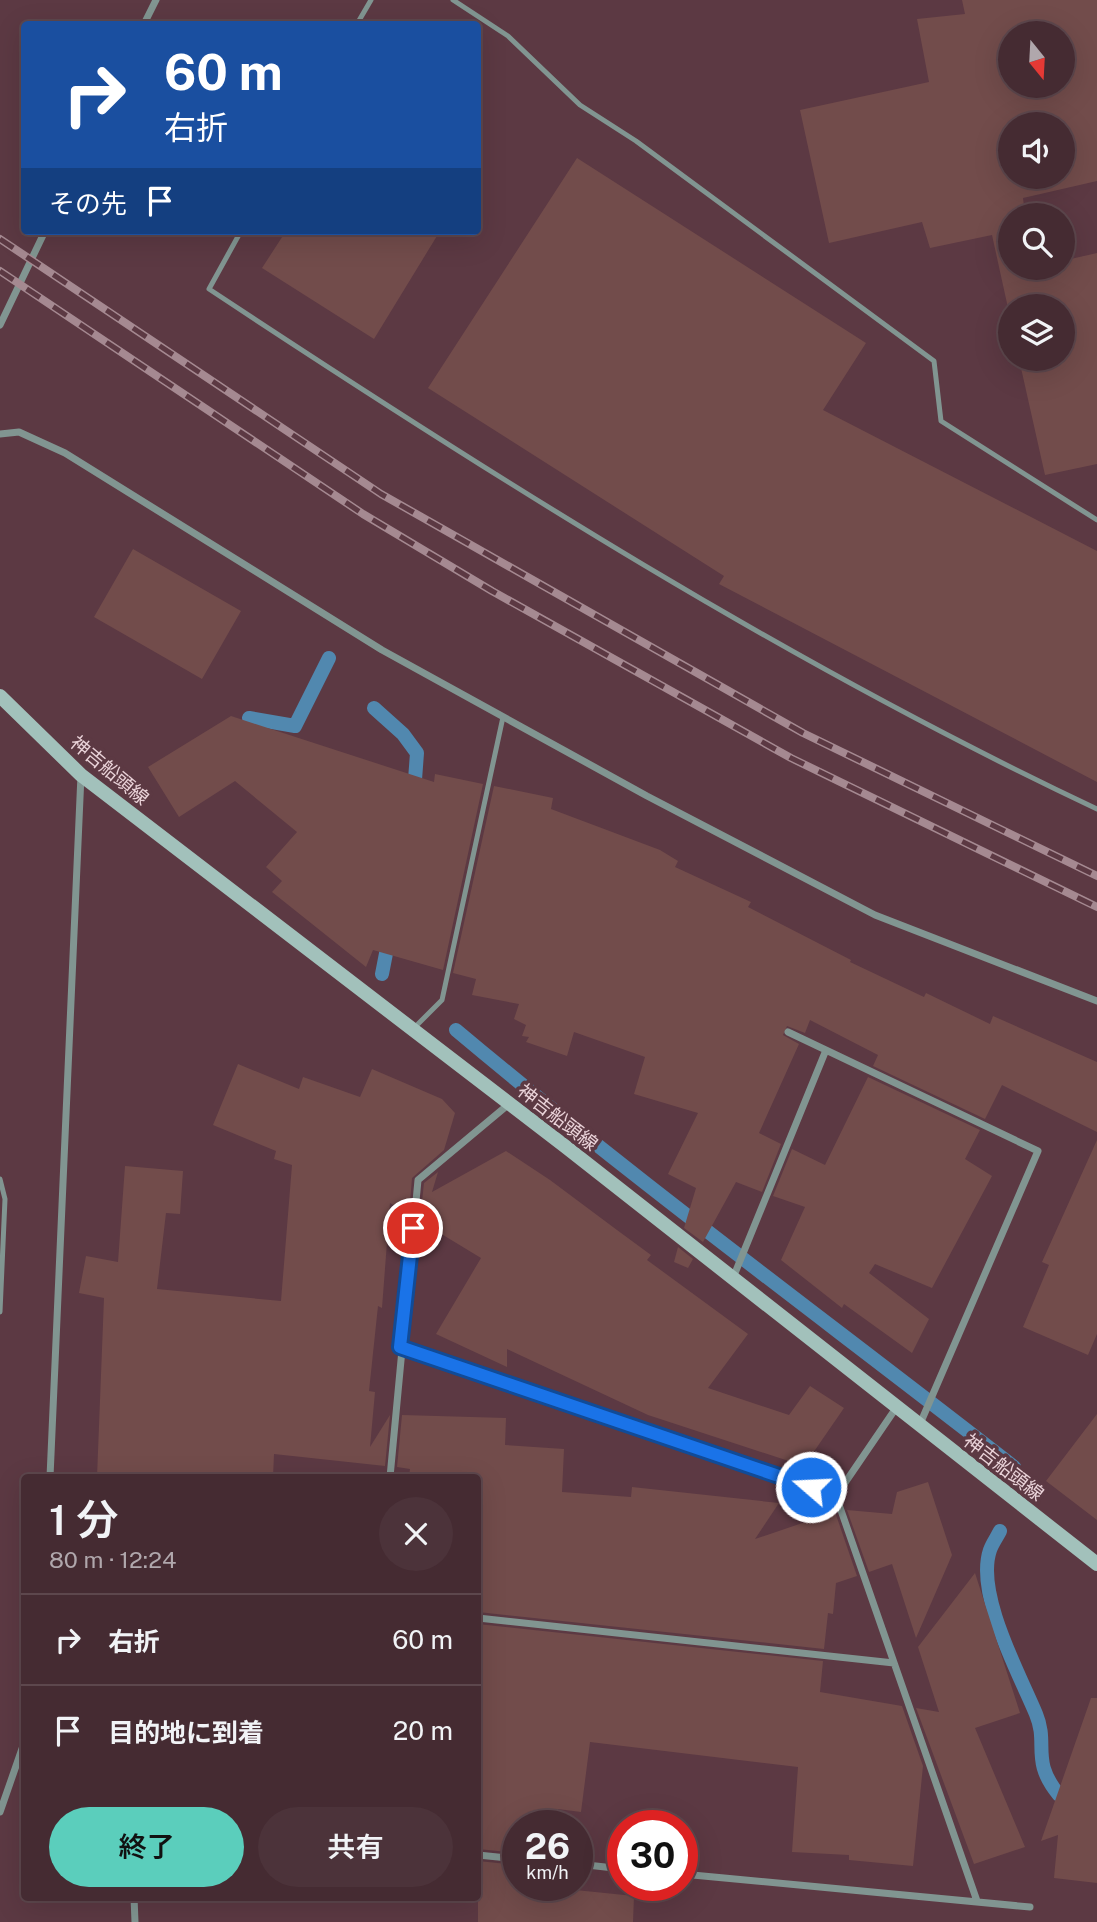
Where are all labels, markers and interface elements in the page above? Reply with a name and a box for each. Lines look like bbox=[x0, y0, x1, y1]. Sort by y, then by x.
north arrow bbox=[998, 21, 1074, 98]
map controls bbox=[998, 21, 1075, 371]
text: 60 m bbox=[164, 43, 283, 101]
icon: right bbox=[49, 49, 140, 140]
text: 右折 bbox=[164, 109, 228, 146]
button: sound bbox=[998, 112, 1075, 189]
icon: arrive bbox=[141, 182, 179, 220]
text: その先 bbox=[49, 188, 127, 219]
button: search bbox=[998, 203, 1075, 280]
button: layers bbox=[998, 294, 1075, 371]
street label: 神吉船頭線 bbox=[67, 731, 153, 809]
street label: 神吉船頭線 bbox=[514, 1079, 602, 1155]
pin bbox=[383, 1198, 443, 1258]
icon: arrive bbox=[394, 1209, 432, 1247]
street label: 神吉船頭線 bbox=[960, 1429, 1048, 1505]
position arrow bbox=[774, 1450, 848, 1524]
text: 1 分 bbox=[49, 1495, 118, 1544]
button: close bbox=[379, 1497, 453, 1571]
text: 80 m · 12:24 bbox=[49, 1546, 177, 1573]
icon: right bbox=[49, 1621, 87, 1659]
text: 60 m bbox=[392, 1624, 453, 1655]
text: 右折 bbox=[108, 1626, 160, 1657]
icon: arrive bbox=[49, 1712, 87, 1750]
text: 20 m bbox=[393, 1715, 453, 1746]
text: 目的地に到着 bbox=[108, 1717, 264, 1748]
button: 終了 bbox=[49, 1807, 244, 1887]
button: 共有 bbox=[258, 1807, 453, 1887]
speed limit sign: 30 bbox=[607, 1810, 698, 1901]
text: 26 bbox=[525, 1826, 570, 1867]
text: km/h bbox=[526, 1862, 569, 1883]

